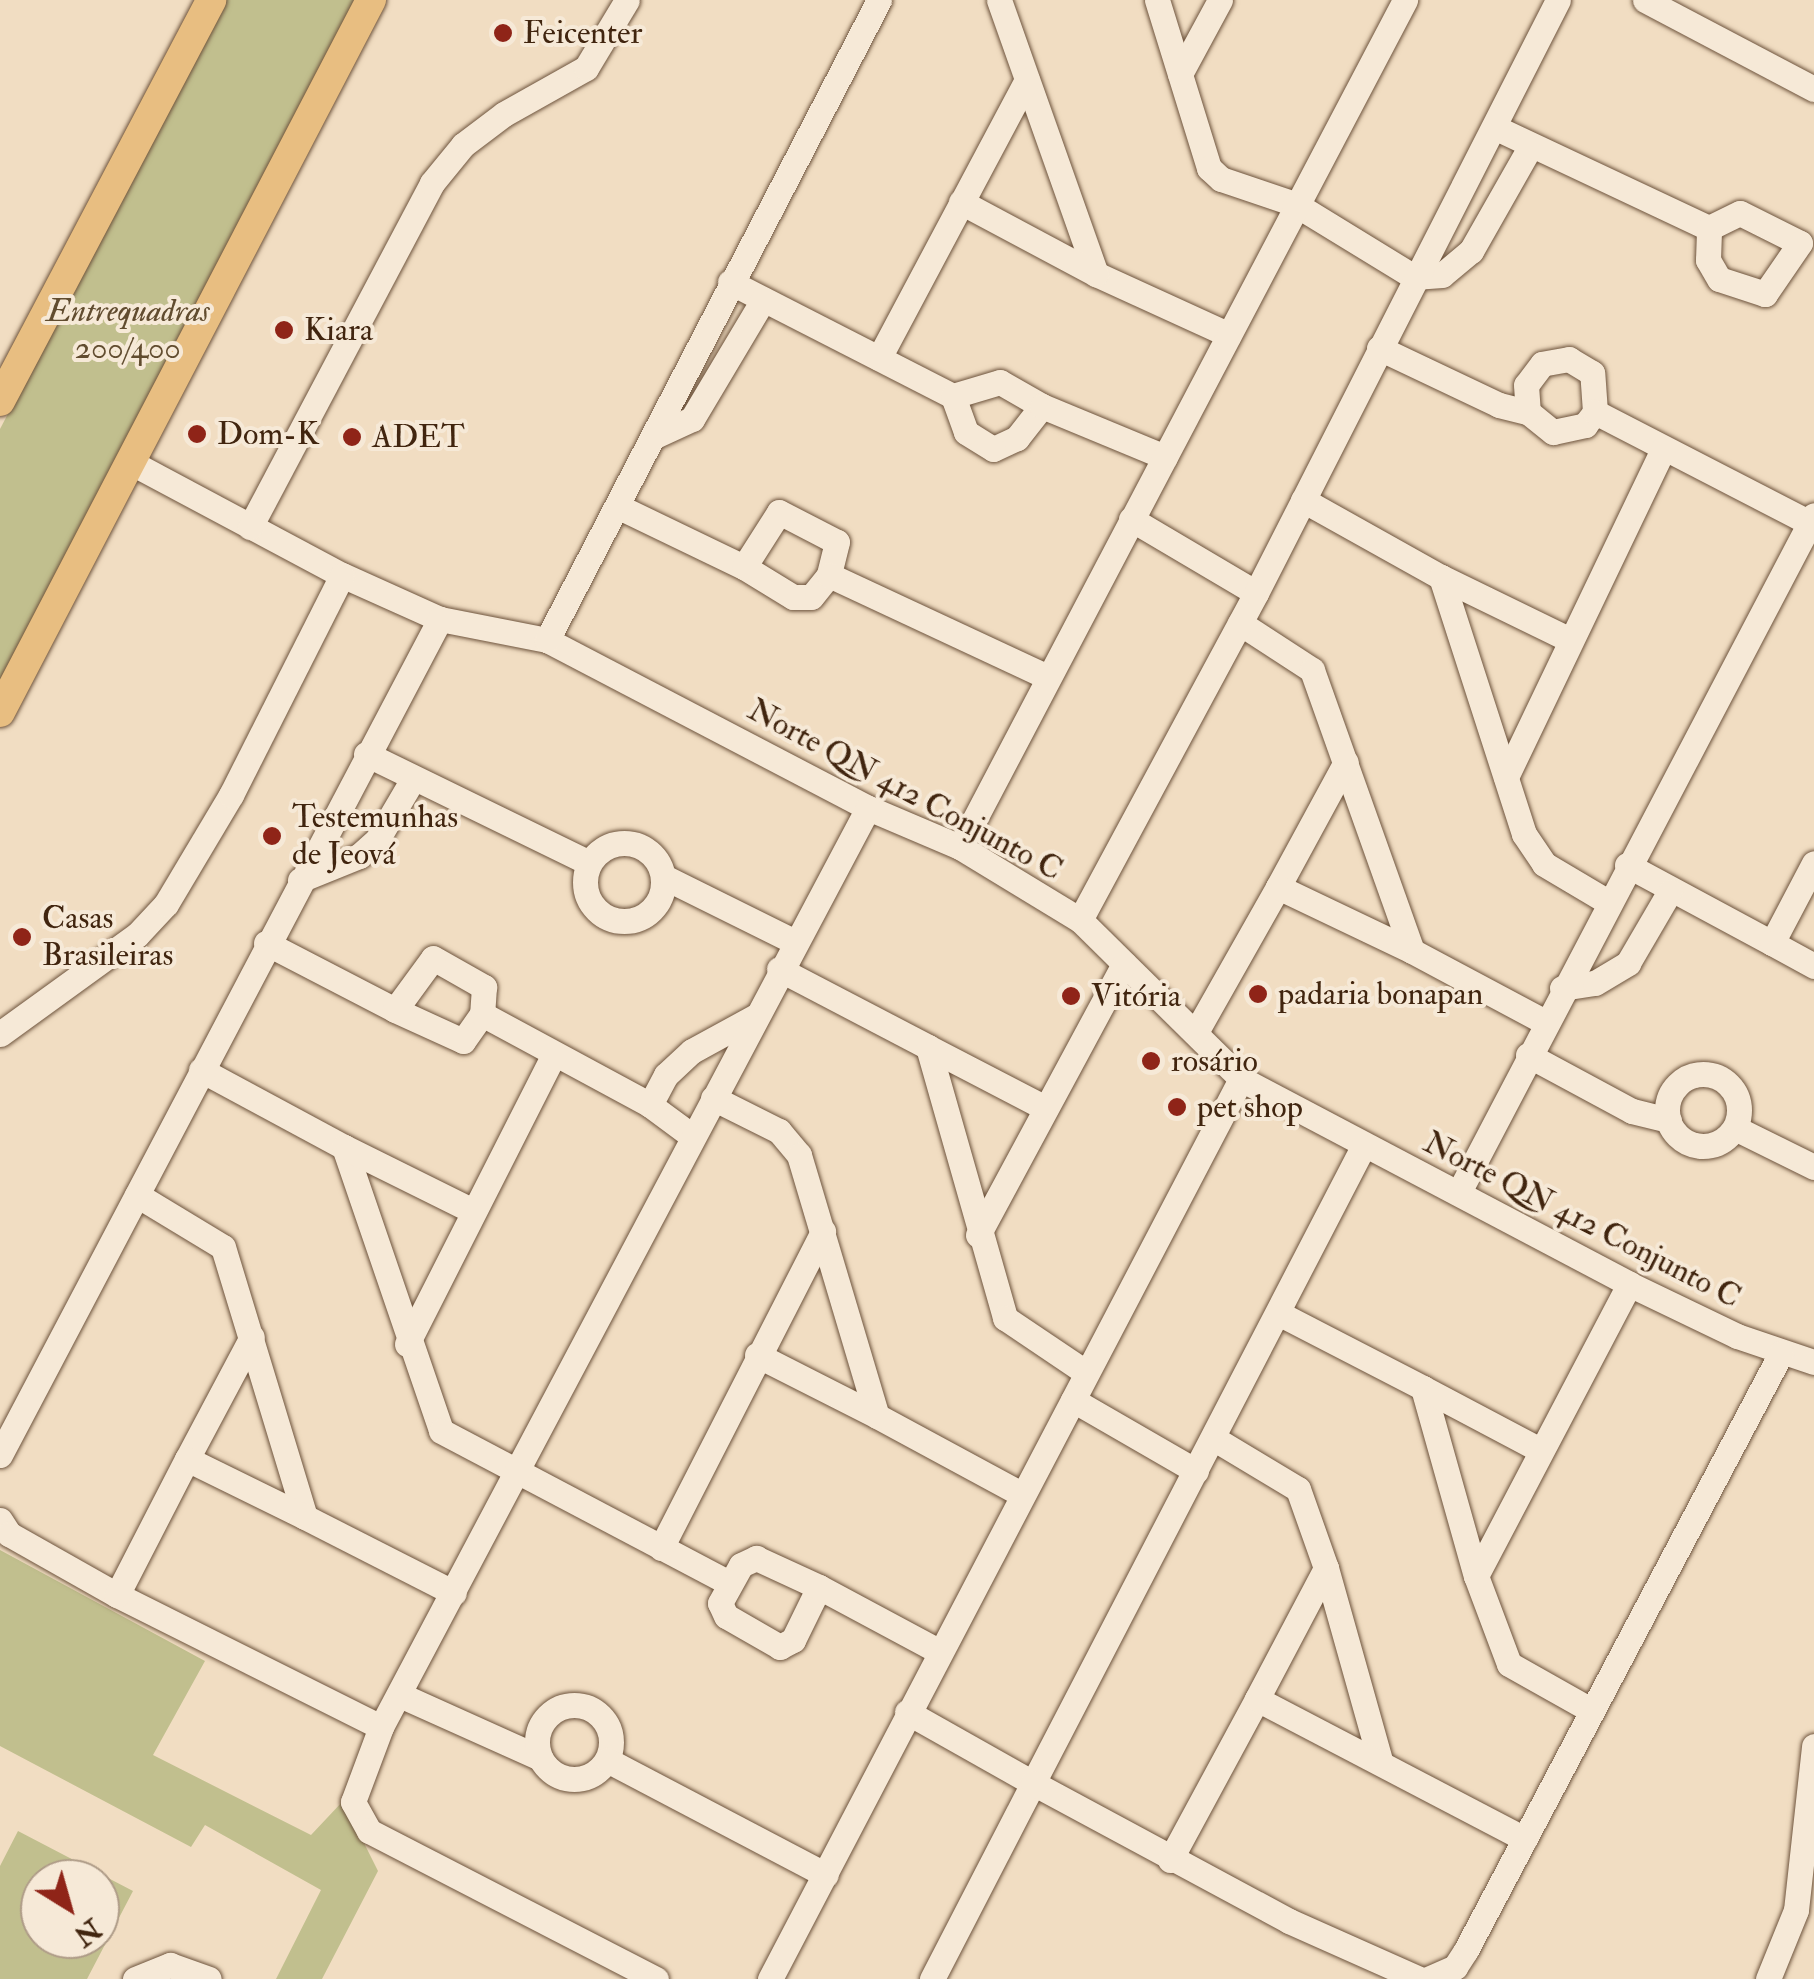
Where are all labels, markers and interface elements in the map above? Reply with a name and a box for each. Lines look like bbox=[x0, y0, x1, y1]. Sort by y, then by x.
place label: Feicenter bbox=[523, 14, 642, 52]
marker: Feicenter bbox=[492, 22, 514, 44]
park label: Entrequadras 200/400 bbox=[46, 293, 210, 368]
place label: Kiara bbox=[304, 311, 373, 349]
marker: Kiara bbox=[273, 319, 295, 341]
place label: Dom-K bbox=[217, 415, 319, 453]
place label: ADET bbox=[372, 418, 465, 456]
marker: Dom-K bbox=[186, 423, 208, 445]
marker: ADET bbox=[341, 426, 363, 448]
street label: Norte QN 412 Conjunto C bbox=[741, 691, 1069, 889]
place label: Testemunhas de Jeová bbox=[292, 799, 458, 874]
marker: Testemunhas de Jeová bbox=[261, 825, 283, 847]
place label: Casas Brasileiras bbox=[42, 900, 173, 975]
marker: Casas Brasileiras bbox=[11, 926, 33, 948]
place label: padaria bonapan bbox=[1278, 975, 1483, 1013]
place label: Vitória bbox=[1091, 977, 1181, 1015]
marker: padaria bonapan bbox=[1247, 983, 1269, 1005]
marker: Vitória bbox=[1060, 985, 1082, 1007]
place label: rosário bbox=[1171, 1042, 1258, 1080]
marker: rosário bbox=[1140, 1050, 1162, 1072]
place label: pet shop bbox=[1197, 1088, 1303, 1126]
marker: pet shop bbox=[1166, 1096, 1188, 1118]
street label: Norte QN 412 Conjunto C bbox=[1417, 1123, 1747, 1317]
north arrow bbox=[20, 1859, 120, 1959]
text: N bbox=[67, 1910, 108, 1953]

